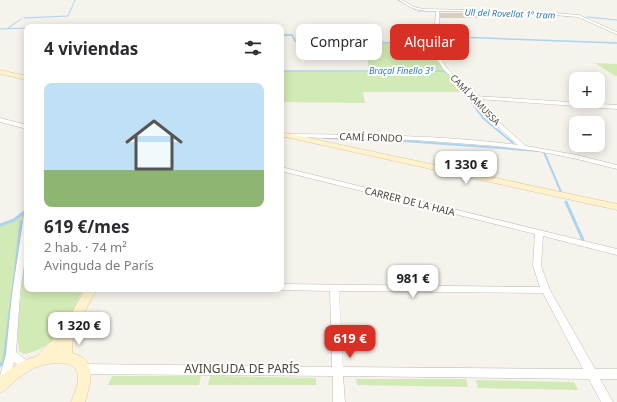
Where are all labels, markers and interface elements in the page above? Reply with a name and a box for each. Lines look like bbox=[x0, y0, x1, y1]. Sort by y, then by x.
water label: Ull del Rovellat 1º tram bbox=[464, 5, 556, 22]
chip: Comprar bbox=[296, 24, 382, 60]
chip: Alquilar bbox=[390, 24, 469, 60]
text: 4 viviendas bbox=[44, 37, 138, 60]
icon: filters bbox=[242, 37, 264, 59]
water label: Braçal Finello 3ª bbox=[369, 64, 434, 77]
street label: CAMÍ XAMUSSA bbox=[448, 71, 503, 128]
map controls bbox=[569, 72, 605, 152]
button: + bbox=[569, 72, 605, 108]
icon: home bbox=[118, 109, 190, 181]
button: − bbox=[569, 116, 605, 152]
street label: CAMÍ FONDO bbox=[339, 129, 403, 145]
pin: 1 330 € bbox=[429, 151, 503, 185]
text: 1 330 € bbox=[444, 155, 488, 173]
street label: CARRER DE LA HAIA bbox=[363, 183, 457, 219]
text: 619 €/mes bbox=[44, 215, 130, 238]
text: 2 hab. · 74 m² bbox=[44, 238, 127, 256]
text: Avinguda de París bbox=[44, 256, 154, 274]
pin: 981 € bbox=[385, 265, 441, 299]
text: 981 € bbox=[396, 269, 430, 287]
pin: 1 320 € bbox=[42, 312, 116, 346]
text: 1 320 € bbox=[57, 316, 101, 334]
pin: 619 € bbox=[322, 325, 378, 359]
text: 619 € bbox=[333, 329, 367, 347]
street label: AVINGUDA DE PARÍS bbox=[184, 360, 300, 377]

